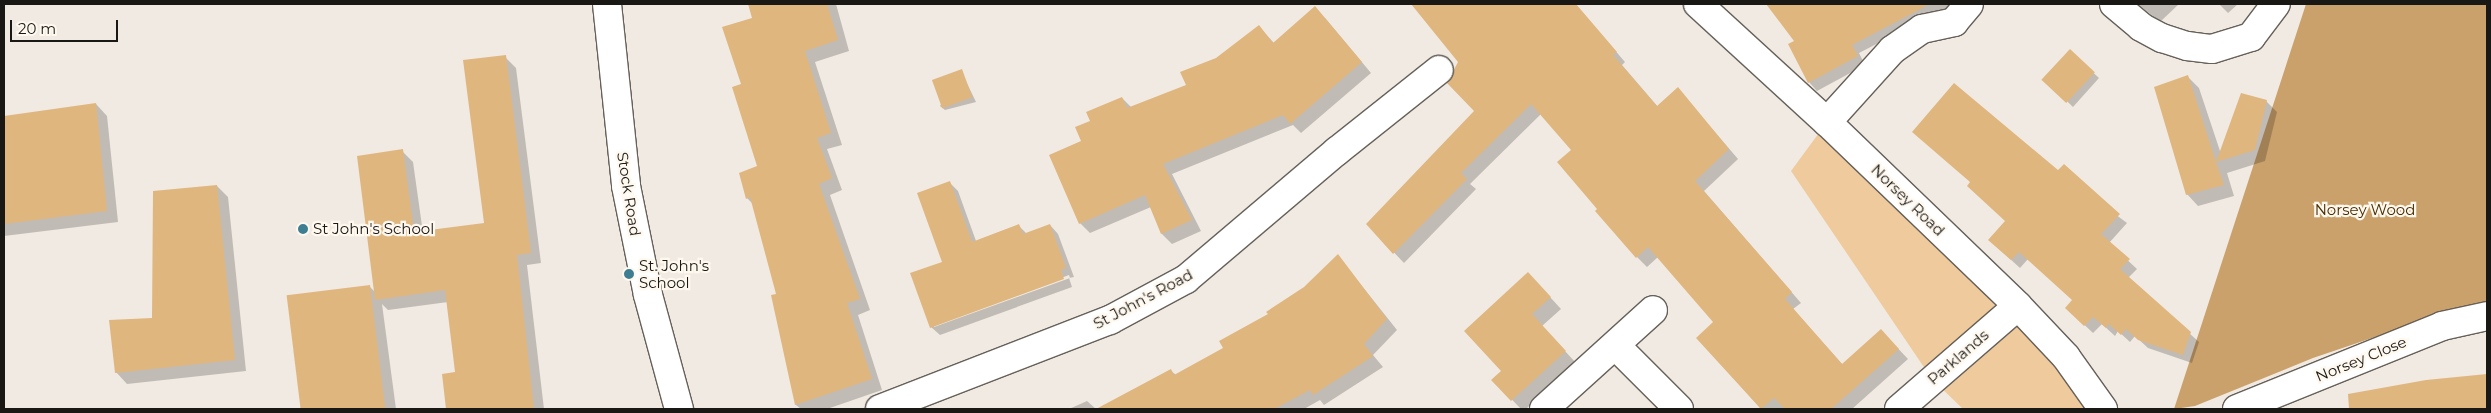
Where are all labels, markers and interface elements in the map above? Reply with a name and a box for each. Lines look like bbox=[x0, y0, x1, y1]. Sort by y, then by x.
scale bar bbox=[12, 10, 120, 42]
text: 20 m bbox=[18, 19, 56, 38]
street label: Stock Road bbox=[613, 151, 645, 237]
street label: Norsey Road bbox=[1868, 160, 1948, 240]
park label: Norsey Wood bbox=[2315, 201, 2415, 219]
place label: St John's School bbox=[313, 220, 434, 238]
marker: St John's School bbox=[297, 223, 309, 235]
place label: St. John's School bbox=[639, 256, 709, 291]
street label: St John's Road bbox=[1090, 265, 1196, 333]
marker: St. John's School bbox=[623, 268, 635, 280]
street label: Parklands bbox=[1924, 326, 1992, 388]
street label: Norsey Close bbox=[2313, 333, 2409, 385]

